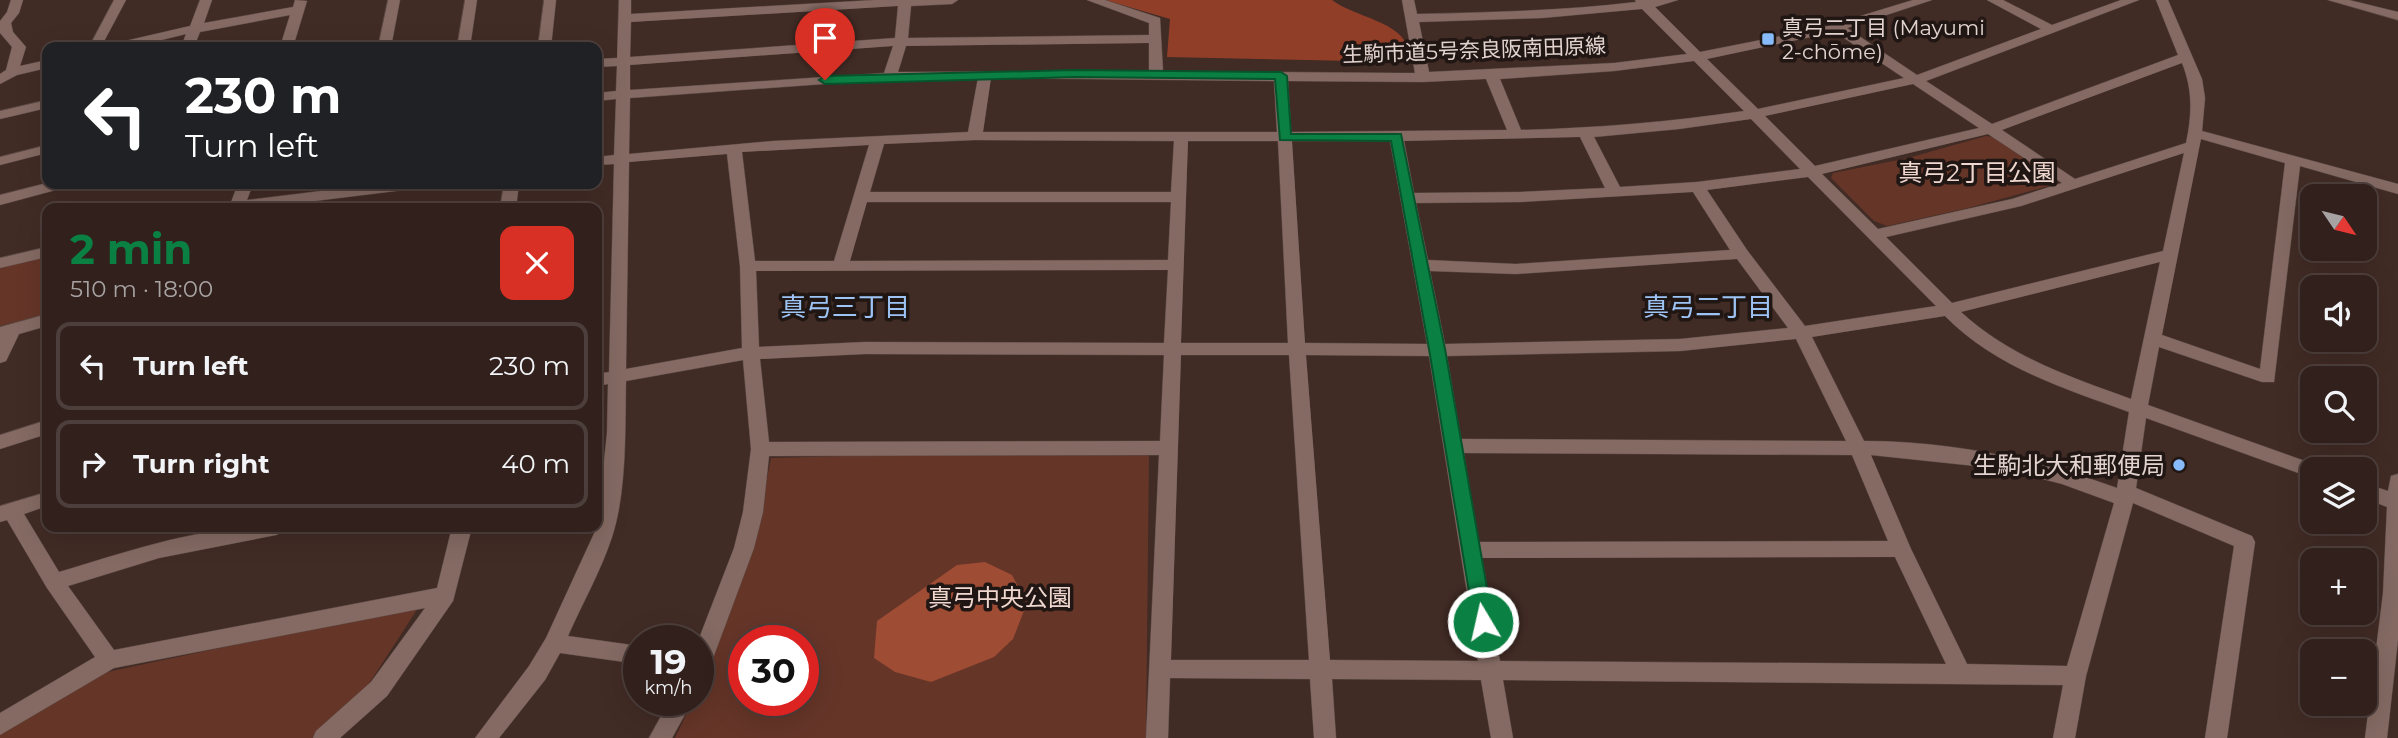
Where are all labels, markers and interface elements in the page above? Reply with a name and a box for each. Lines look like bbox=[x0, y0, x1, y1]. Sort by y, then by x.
pin bbox=[795, 8, 855, 80]
place label: 真弓二丁目 (Mayumi 2-chōme) bbox=[1782, 15, 1985, 64]
icon: arrive bbox=[806, 19, 844, 57]
marker: 真弓二丁目 (Mayumi 2-chōme) bbox=[1760, 31, 1776, 47]
street label: 生駒市道5号奈良阪南田原線 bbox=[1342, 33, 1606, 67]
text: 230 m bbox=[185, 66, 341, 125]
icon: left bbox=[70, 70, 161, 161]
text: Turn left bbox=[185, 126, 319, 165]
park label: 真弓2丁目公園 bbox=[1898, 158, 2056, 187]
north arrow bbox=[2300, 184, 2376, 261]
map controls bbox=[2300, 184, 2377, 716]
text: 2 min bbox=[70, 223, 192, 275]
button: close bbox=[500, 226, 574, 300]
text: 510 m · 18:00 bbox=[70, 275, 213, 303]
button: sound bbox=[2300, 275, 2377, 352]
district label: 真弓三丁目 bbox=[780, 291, 910, 323]
district label: 真弓二丁目 bbox=[1643, 291, 1773, 323]
icon: left bbox=[74, 347, 112, 385]
text: Turn left bbox=[133, 350, 249, 382]
text: 230 m bbox=[489, 350, 570, 382]
button: search bbox=[2300, 366, 2377, 443]
icon: right bbox=[74, 445, 112, 483]
text: Turn right bbox=[133, 448, 269, 480]
text: 40 m bbox=[501, 448, 570, 480]
place label: 生駒北大和郵便局 bbox=[1973, 451, 2165, 480]
marker: 生駒北大和郵便局 bbox=[2171, 457, 2187, 473]
button: layers bbox=[2300, 457, 2377, 534]
button: + bbox=[2300, 548, 2377, 625]
park label: 真弓中央公園 bbox=[928, 583, 1072, 612]
position arrow bbox=[1446, 585, 1520, 659]
speed limit sign: 30 bbox=[728, 625, 819, 716]
button: − bbox=[2300, 639, 2377, 716]
text: 19 bbox=[650, 640, 687, 683]
text: km/h bbox=[644, 677, 693, 699]

